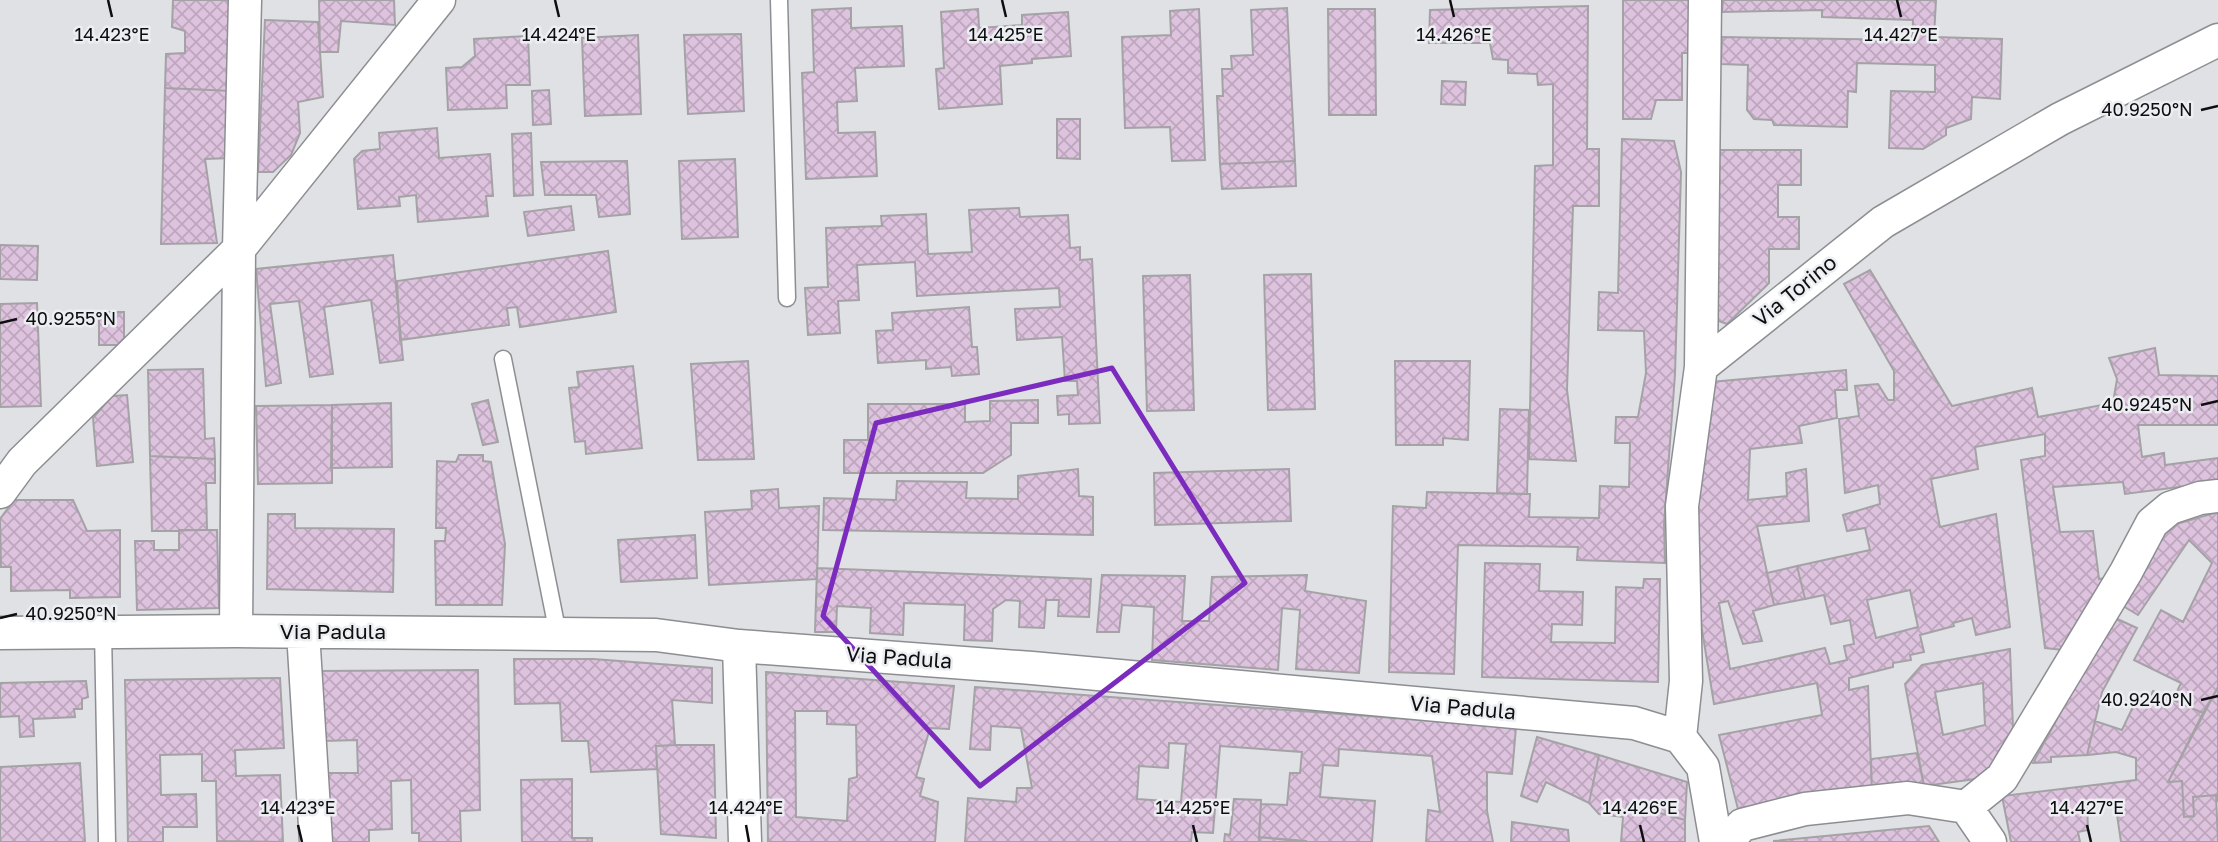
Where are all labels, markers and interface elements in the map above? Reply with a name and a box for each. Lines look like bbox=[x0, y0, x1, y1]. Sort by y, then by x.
text: 14.423°E bbox=[74, 23, 150, 45]
text: 14.424°E bbox=[522, 23, 596, 45]
text: 14.425°E bbox=[969, 23, 1043, 45]
text: 14.426°E bbox=[1416, 23, 1492, 45]
text: 14.427°E bbox=[1864, 23, 1938, 45]
text: 40.9250°N bbox=[2101, 98, 2193, 120]
street label: Via Torino bbox=[1747, 249, 1841, 332]
text: 40.9255°N bbox=[26, 307, 116, 329]
text: 40.9245°N bbox=[2102, 393, 2193, 415]
text: 40.9250°N bbox=[25, 602, 117, 624]
street label: Via Padula bbox=[280, 618, 386, 644]
street label: Via Padula bbox=[845, 640, 953, 674]
text: 40.9240°N bbox=[2101, 688, 2193, 710]
street label: Via Padula bbox=[1409, 689, 1517, 725]
text: 14.423°E bbox=[260, 796, 336, 818]
text: 14.424°E bbox=[709, 796, 783, 818]
text: 14.425°E bbox=[1156, 796, 1230, 818]
text: 14.426°E bbox=[1602, 796, 1678, 818]
text: 14.427°E bbox=[2050, 796, 2124, 818]

